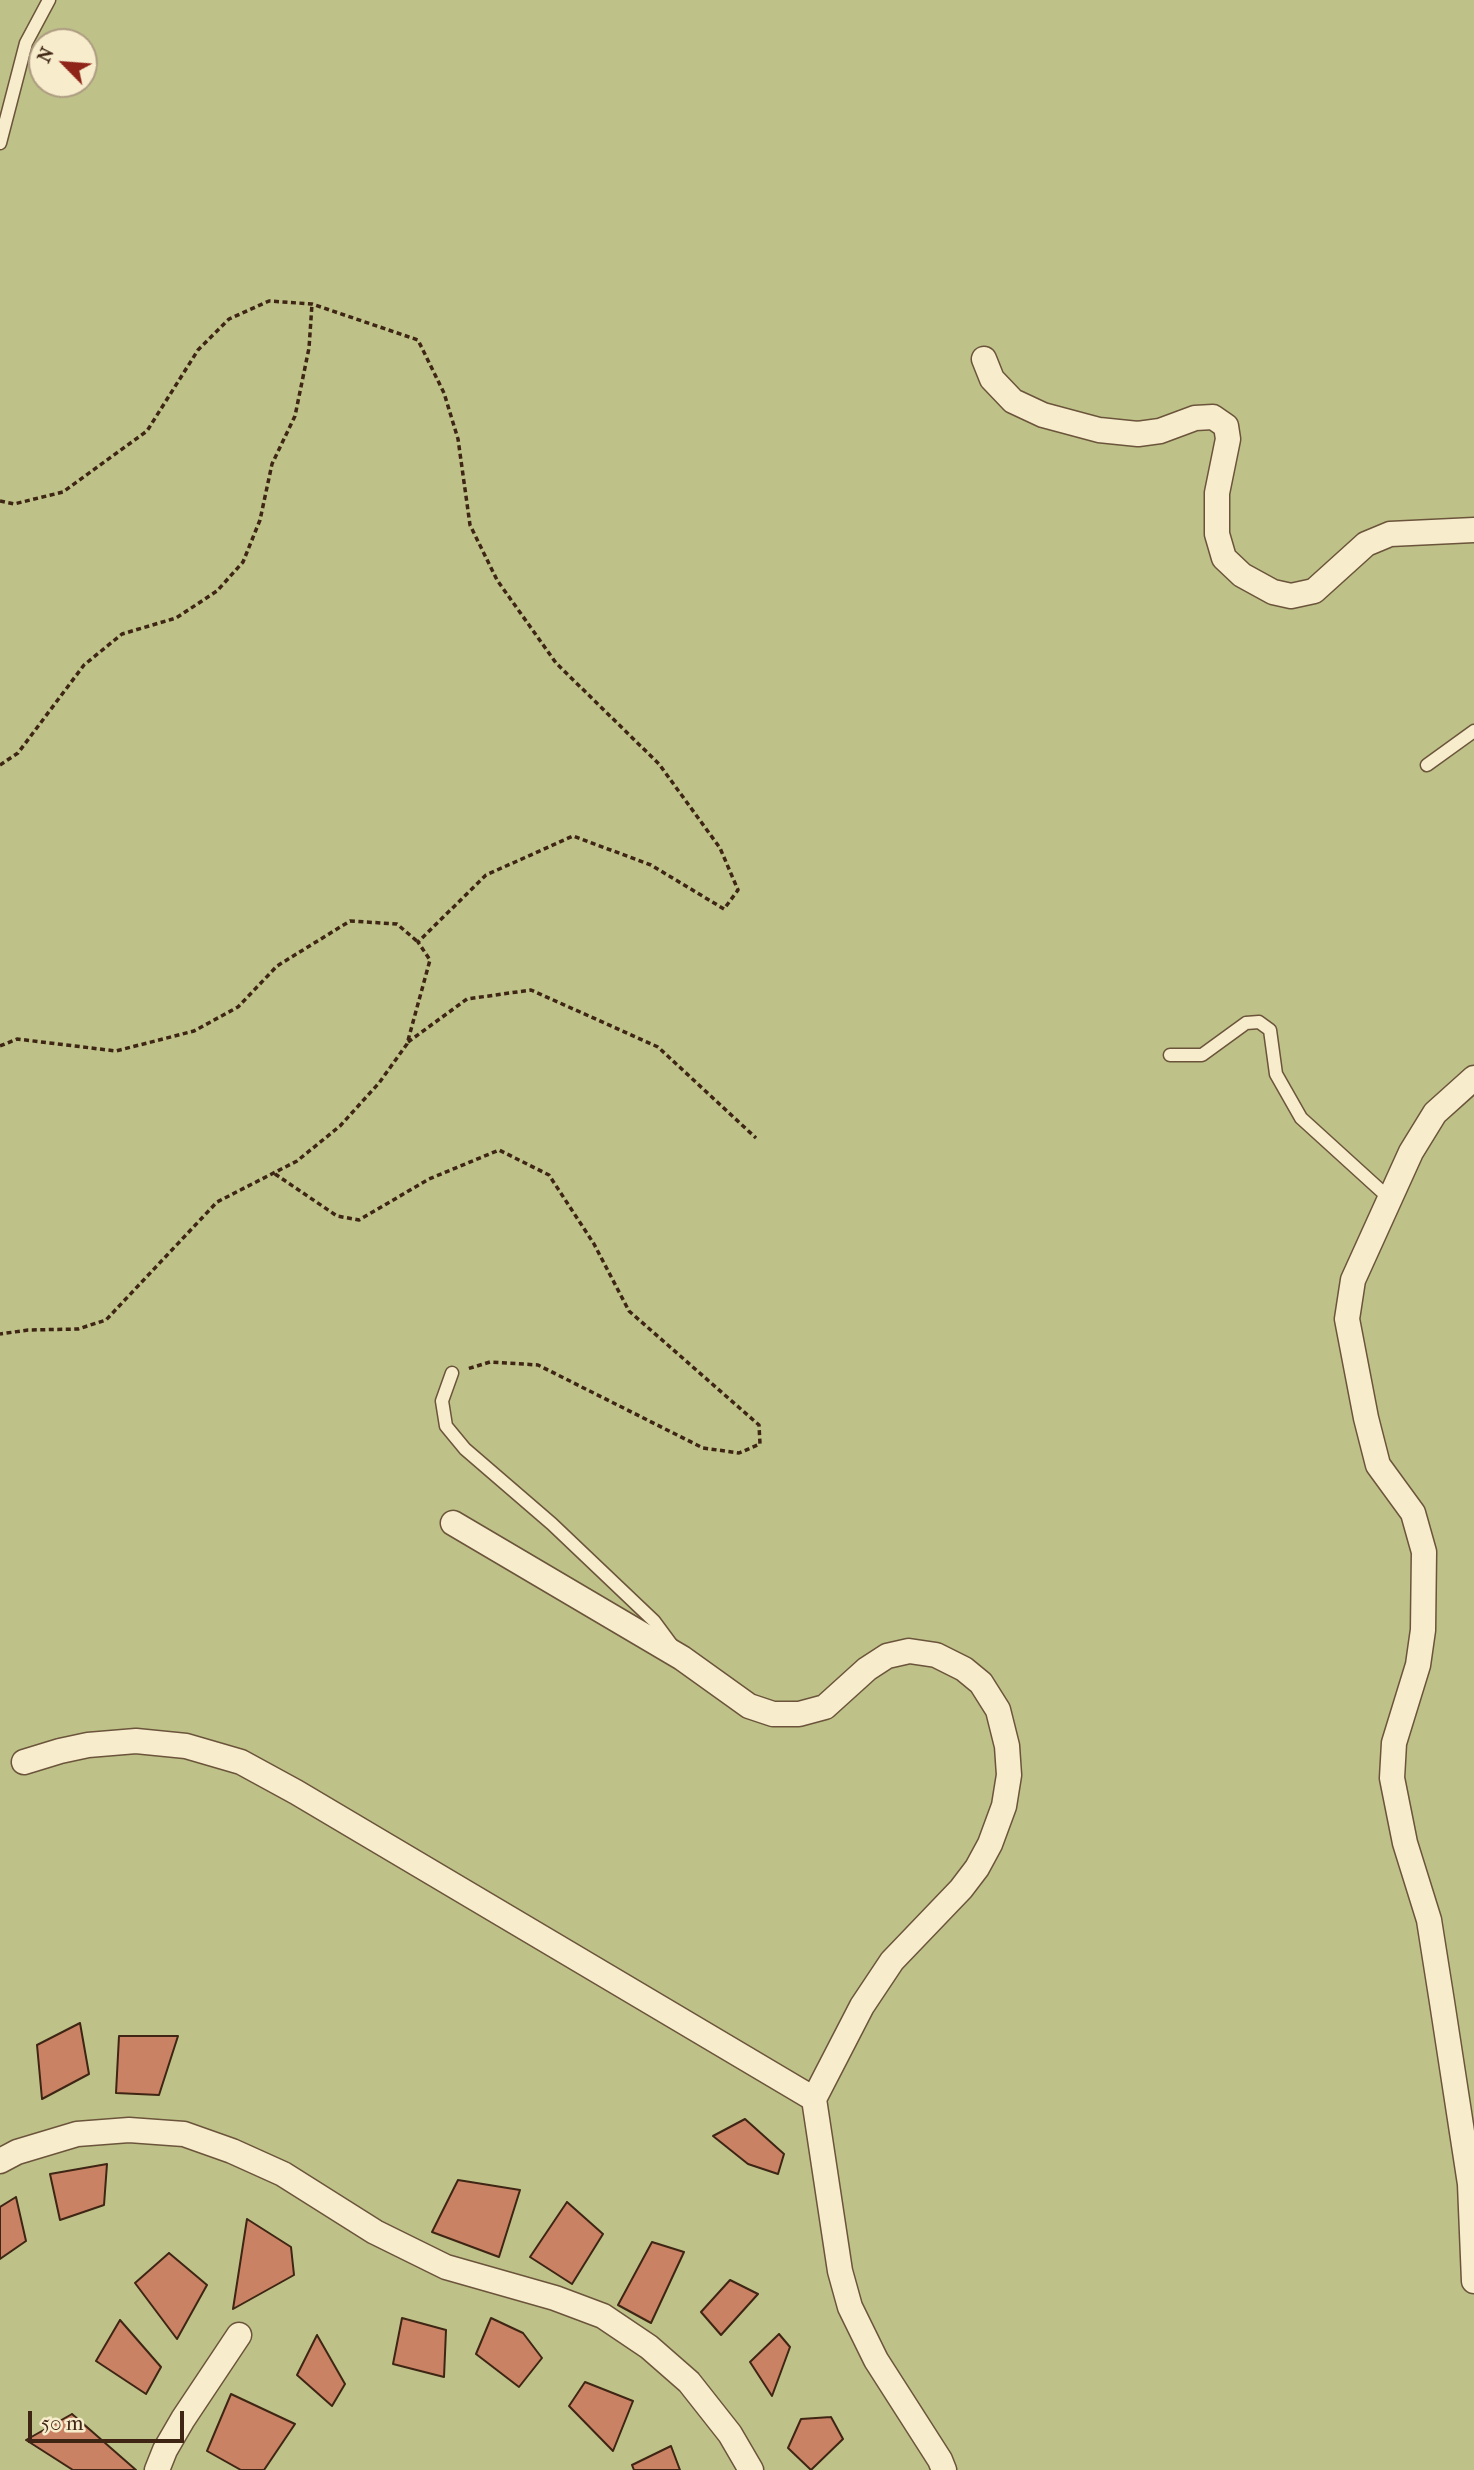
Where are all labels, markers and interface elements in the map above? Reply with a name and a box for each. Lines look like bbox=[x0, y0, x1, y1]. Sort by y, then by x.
north arrow bbox=[28, 28, 98, 98]
text: N bbox=[33, 44, 59, 66]
scale bar bbox=[32, 2396, 187, 2440]
text: 50 m bbox=[41, 2411, 84, 2435]

